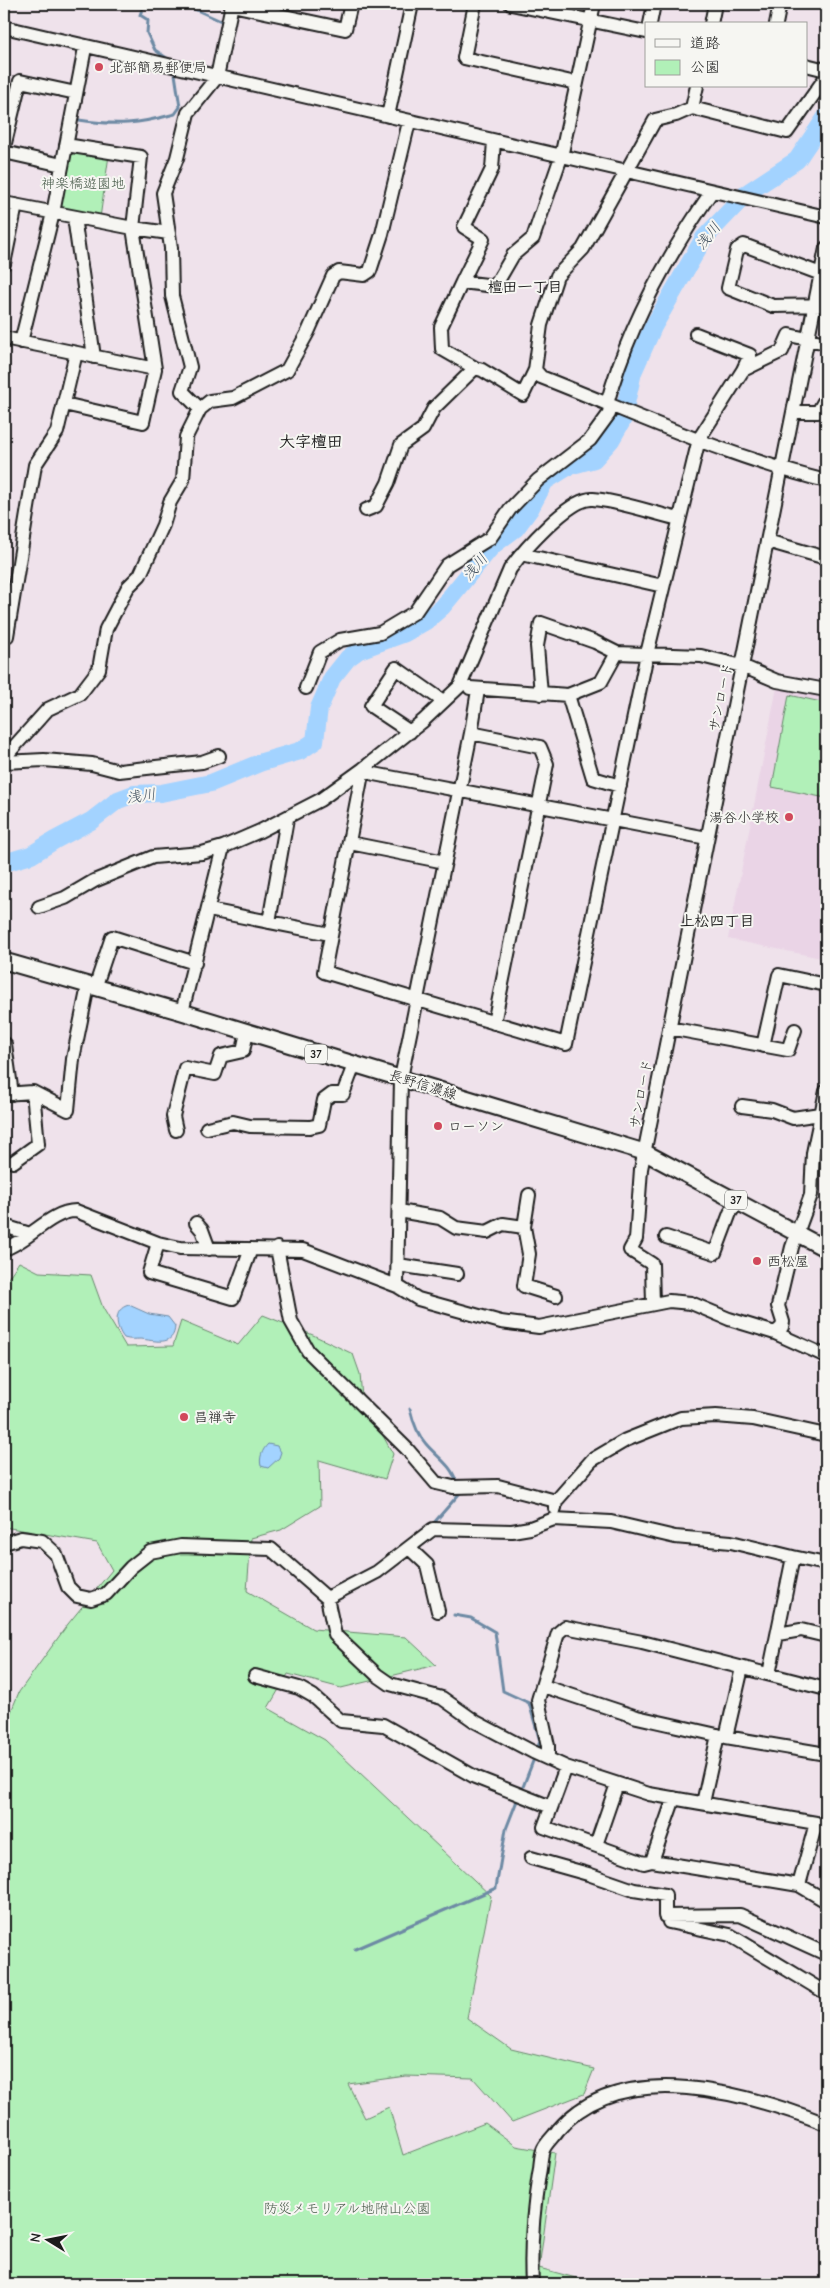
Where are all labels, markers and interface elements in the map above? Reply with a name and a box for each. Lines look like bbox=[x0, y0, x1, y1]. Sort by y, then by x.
legend bbox=[645, 22, 808, 88]
text: 道路 bbox=[690, 34, 720, 52]
text: 公園 bbox=[690, 58, 720, 76]
place label: 北部簡易郵便局 bbox=[109, 59, 207, 76]
marker: 北部簡易郵便局 bbox=[93, 61, 105, 73]
park label: 神楽橋遊園地 bbox=[41, 175, 125, 192]
water label: 浅川 bbox=[692, 219, 724, 253]
district label: 檀田一丁目 bbox=[487, 278, 563, 296]
district label: 大字檀田 bbox=[279, 433, 343, 451]
water label: 浅川 bbox=[458, 550, 492, 584]
street label: サンロード bbox=[705, 661, 737, 733]
water label: 浅川 bbox=[125, 785, 157, 807]
place label: 湯谷小学校 bbox=[709, 809, 779, 826]
marker: 湯谷小学校 bbox=[783, 811, 795, 823]
district label: 上松四丁目 bbox=[679, 912, 755, 930]
road number: 37 bbox=[305, 1044, 327, 1064]
street label: サンロード bbox=[626, 1058, 656, 1130]
street label: 長野信濃線 bbox=[387, 1067, 459, 1103]
place label: ローソン bbox=[448, 1118, 504, 1135]
marker: ローソン bbox=[432, 1120, 444, 1132]
road number: 37 bbox=[725, 1190, 747, 1210]
place label: 西松屋 bbox=[767, 1253, 809, 1270]
marker: 西松屋 bbox=[751, 1255, 763, 1267]
place label: 昌禅寺 bbox=[194, 1409, 236, 1426]
marker: 昌禅寺 bbox=[178, 1411, 190, 1423]
park label: 防災メモリアル地附山公園 bbox=[263, 2200, 431, 2217]
north arrow bbox=[22, 2216, 72, 2266]
text: N bbox=[27, 2232, 45, 2244]

